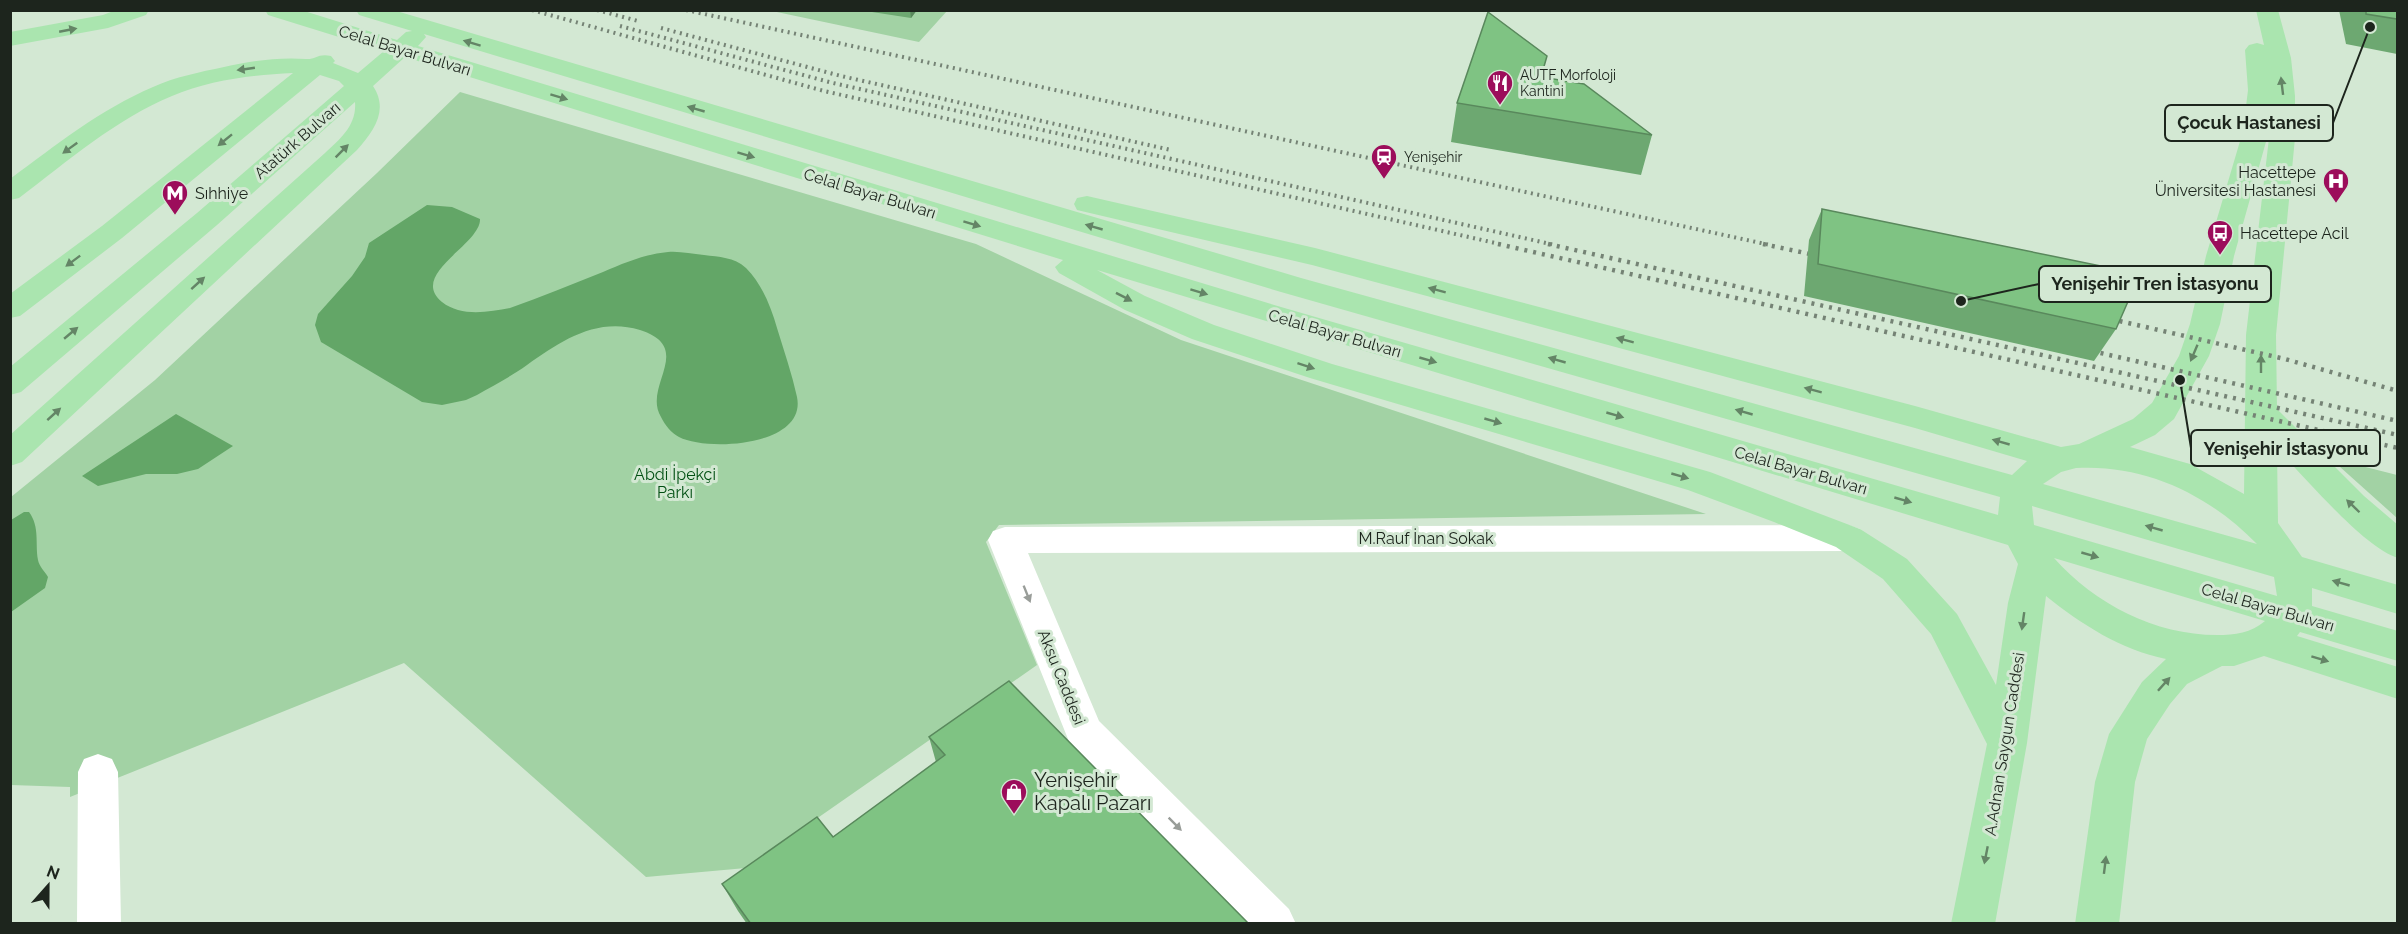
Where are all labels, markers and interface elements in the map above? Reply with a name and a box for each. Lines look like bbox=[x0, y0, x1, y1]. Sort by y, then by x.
street label: Celal Bayar Bulvarı bbox=[336, 21, 473, 80]
one-way arrow bbox=[59, 25, 78, 34]
one-way arrow bbox=[463, 38, 481, 47]
one-way arrow bbox=[237, 65, 256, 74]
place label: AUTF Morfoloji Kantini bbox=[1520, 67, 1616, 99]
restaurant icon: AUTF Morfoloji Kantini bbox=[1485, 68, 1515, 106]
one-way arrow bbox=[2277, 76, 2287, 95]
one-way arrow bbox=[550, 93, 568, 102]
street label: Atatürk Bulvarı bbox=[250, 98, 344, 183]
one-way arrow bbox=[687, 104, 705, 113]
callout: Çocuk Hastanesi bbox=[2165, 105, 2333, 141]
text: Çocuk Hastanesi bbox=[2177, 112, 2321, 133]
one-way arrow bbox=[217, 133, 233, 146]
one-way arrow bbox=[63, 141, 78, 153]
station icon: Yenişehir bbox=[1369, 142, 1399, 180]
one-way arrow bbox=[334, 145, 348, 159]
place label: Yenişehir bbox=[1404, 149, 1462, 165]
one-way arrow bbox=[737, 151, 755, 160]
place label: Hacettepe Üniversitesi Hastanesi bbox=[2155, 163, 2316, 200]
street label: Celal Bayar Bulvarı bbox=[801, 164, 938, 223]
hospital icon: Hacettepe Üniversitesi Hastanesi bbox=[2321, 166, 2351, 204]
metro station icon: Sıhhiye bbox=[160, 178, 190, 216]
place label: Sıhhiye bbox=[195, 184, 248, 203]
bus stop icon: Hacettepe Acil bbox=[2205, 218, 2235, 256]
one-way arrow bbox=[963, 220, 981, 229]
one-way arrow bbox=[1085, 221, 1103, 231]
place label: Hacettepe Acil bbox=[2240, 224, 2349, 243]
one-way arrow bbox=[65, 255, 80, 267]
callout: Yenişehir Tren İstasyonu bbox=[2039, 266, 2271, 302]
text: Yenişehir Tren İstasyonu bbox=[2051, 273, 2259, 294]
one-way arrow bbox=[190, 277, 205, 290]
one-way arrow bbox=[1427, 285, 1445, 294]
one-way arrow bbox=[1190, 288, 1208, 297]
one-way arrow bbox=[1116, 292, 1133, 302]
street label: Celal Bayar Bulvarı bbox=[1266, 305, 1404, 362]
one-way arrow bbox=[63, 327, 78, 340]
one-way arrow bbox=[1616, 335, 1634, 345]
one-way arrow bbox=[2189, 344, 2199, 362]
one-way arrow bbox=[1547, 354, 1566, 364]
one-way arrow bbox=[2256, 354, 2266, 373]
one-way arrow bbox=[1419, 356, 1437, 365]
one-way arrow bbox=[1297, 362, 1315, 371]
one-way arrow bbox=[1804, 385, 1823, 395]
one-way arrow bbox=[46, 407, 61, 421]
one-way arrow bbox=[1735, 407, 1753, 417]
one-way arrow bbox=[1606, 411, 1624, 420]
one-way arrow bbox=[1484, 417, 1502, 426]
callout: Yenişehir İstasyonu bbox=[2191, 430, 2380, 466]
one-way arrow bbox=[1992, 437, 2010, 446]
text: Yenişehir İstasyonu bbox=[2204, 438, 2368, 459]
street label: Celal Bayar Bulvarı bbox=[1732, 442, 1870, 499]
park label: Abdi İpekçi Parkı bbox=[634, 464, 716, 502]
one-way arrow bbox=[1671, 472, 1689, 481]
one-way arrow bbox=[1894, 496, 1912, 505]
one-way arrow bbox=[2347, 500, 2361, 514]
one-way arrow bbox=[2145, 523, 2163, 532]
street label: M.Rauf İnan Sokak bbox=[1359, 528, 1494, 548]
one-way arrow bbox=[2081, 551, 2099, 560]
one-way arrow bbox=[2332, 578, 2350, 587]
street label: Celal Bayar Bulvarı bbox=[2199, 579, 2337, 636]
one-way arrow bbox=[1022, 585, 1032, 603]
one-way arrow bbox=[2018, 612, 2028, 631]
street label: Aksu Caddesi bbox=[1034, 627, 1089, 727]
street label: A.Adnan Saygun Caddesi bbox=[1981, 651, 2028, 837]
one-way arrow bbox=[2311, 655, 2329, 664]
one-way arrow bbox=[2157, 677, 2171, 692]
place label: Yenişehir Kapalı Pazarı bbox=[1034, 768, 1151, 815]
shop icon: Yenişehir Kapalı Pazarı bbox=[999, 777, 1029, 815]
one-way arrow bbox=[1168, 816, 1182, 830]
one-way arrow bbox=[1981, 846, 1990, 865]
north arrow bbox=[18, 856, 78, 916]
one-way arrow bbox=[2100, 856, 2109, 875]
text: N bbox=[44, 861, 62, 884]

